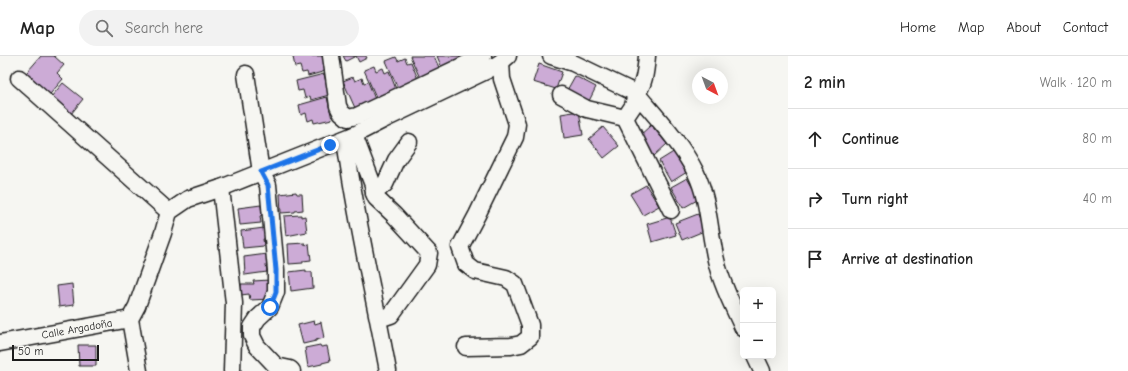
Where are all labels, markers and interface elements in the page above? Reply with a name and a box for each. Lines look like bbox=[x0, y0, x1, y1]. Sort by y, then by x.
search box bbox=[79, 10, 359, 46]
text: Map bbox=[20, 17, 55, 39]
icon: search bbox=[93, 17, 115, 39]
text: Search here bbox=[125, 19, 203, 37]
text: Home bbox=[900, 19, 936, 36]
text: Map bbox=[958, 19, 984, 36]
text: About bbox=[1006, 19, 1041, 36]
text: Contact bbox=[1063, 19, 1108, 36]
north arrow bbox=[692, 68, 728, 104]
text: 2 min bbox=[804, 73, 845, 92]
text: Walk · 120 m bbox=[1040, 75, 1112, 90]
icon: ahead bbox=[804, 128, 826, 150]
text: Continue bbox=[842, 130, 899, 148]
text: 80 m bbox=[1082, 131, 1112, 146]
route end bbox=[321, 136, 339, 154]
icon: right bbox=[804, 188, 826, 210]
text: Turn right bbox=[842, 190, 908, 208]
text: 40 m bbox=[1083, 191, 1112, 206]
icon: arrive bbox=[804, 248, 826, 270]
text: Arrive at destination bbox=[842, 250, 973, 268]
map controls bbox=[740, 287, 776, 359]
button: + bbox=[740, 287, 776, 323]
route start bbox=[261, 298, 279, 316]
street label: Calle Argadoña bbox=[41, 316, 113, 342]
button: − bbox=[740, 323, 776, 359]
scale bar bbox=[12, 343, 99, 362]
text: 50 m bbox=[18, 345, 43, 358]

